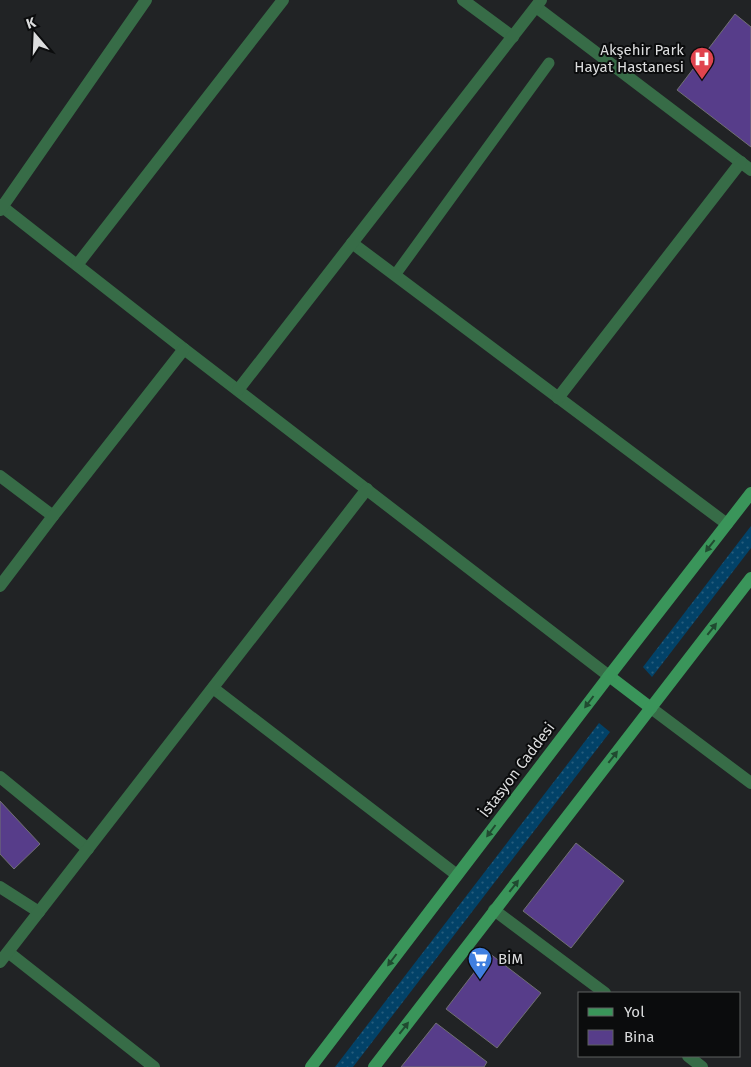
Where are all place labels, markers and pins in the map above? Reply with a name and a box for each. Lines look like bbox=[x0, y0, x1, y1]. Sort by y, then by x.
place label: Akşehir Park Hayat Hastanesi bbox=[574, 41, 684, 76]
hospital icon: Akşehir Park Hayat Hastanesi bbox=[689, 46, 715, 80]
supermarket icon: BİM bbox=[467, 946, 493, 980]
place label: BİM bbox=[498, 950, 523, 968]

